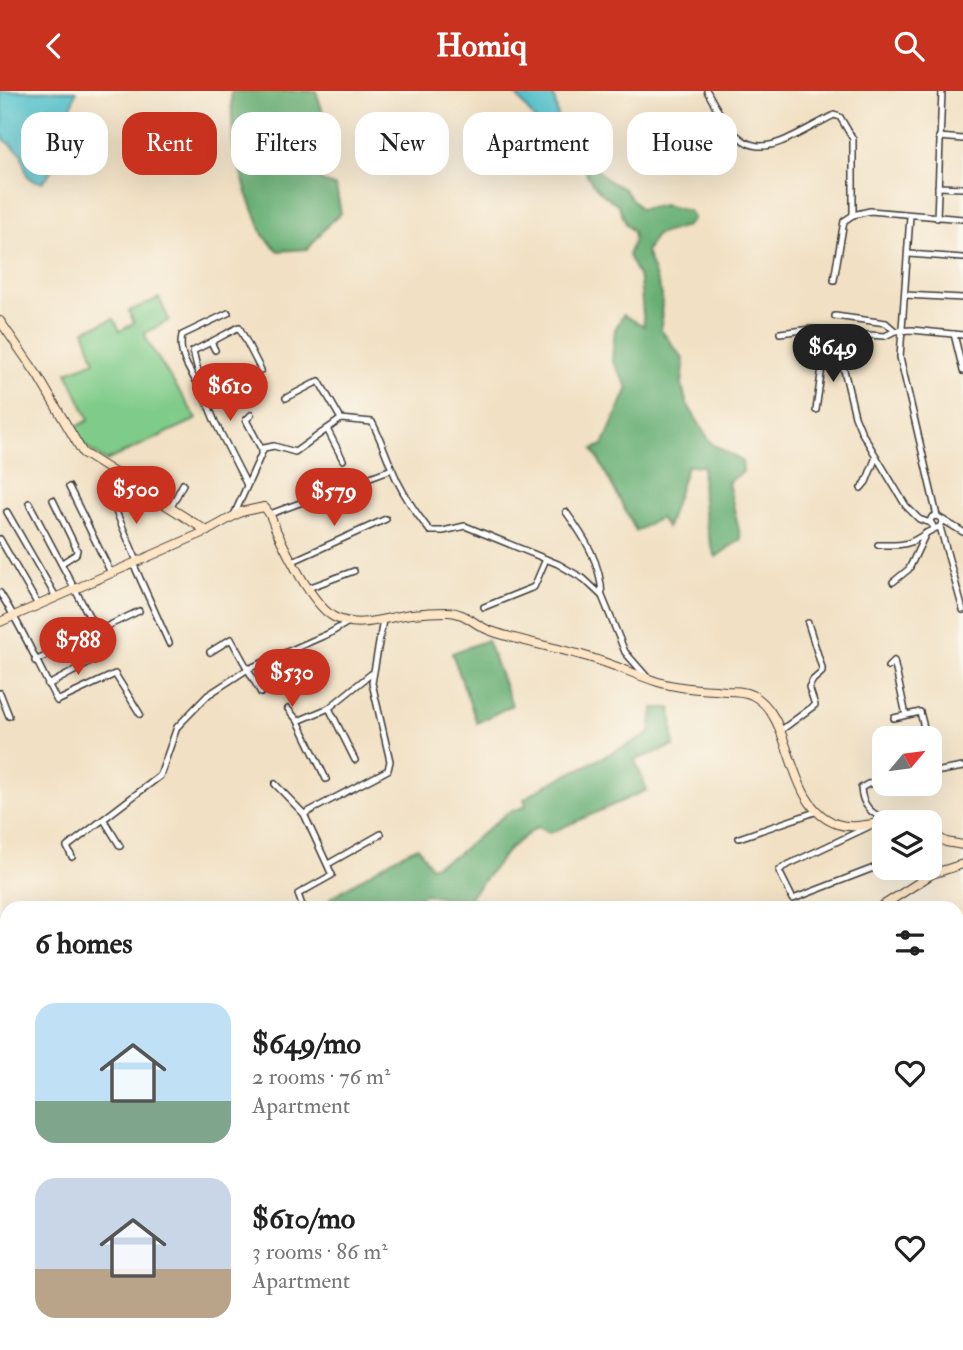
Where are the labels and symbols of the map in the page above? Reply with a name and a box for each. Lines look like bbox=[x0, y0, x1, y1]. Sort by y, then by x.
pin: $649 bbox=[792, 324, 874, 384]
pin: $610 bbox=[189, 363, 271, 423]
pin: $500 bbox=[95, 467, 177, 526]
pin: $579 bbox=[293, 469, 375, 528]
pin: $788 bbox=[37, 617, 119, 677]
pin: $530 bbox=[251, 649, 333, 709]
north arrow bbox=[872, 726, 942, 796]

